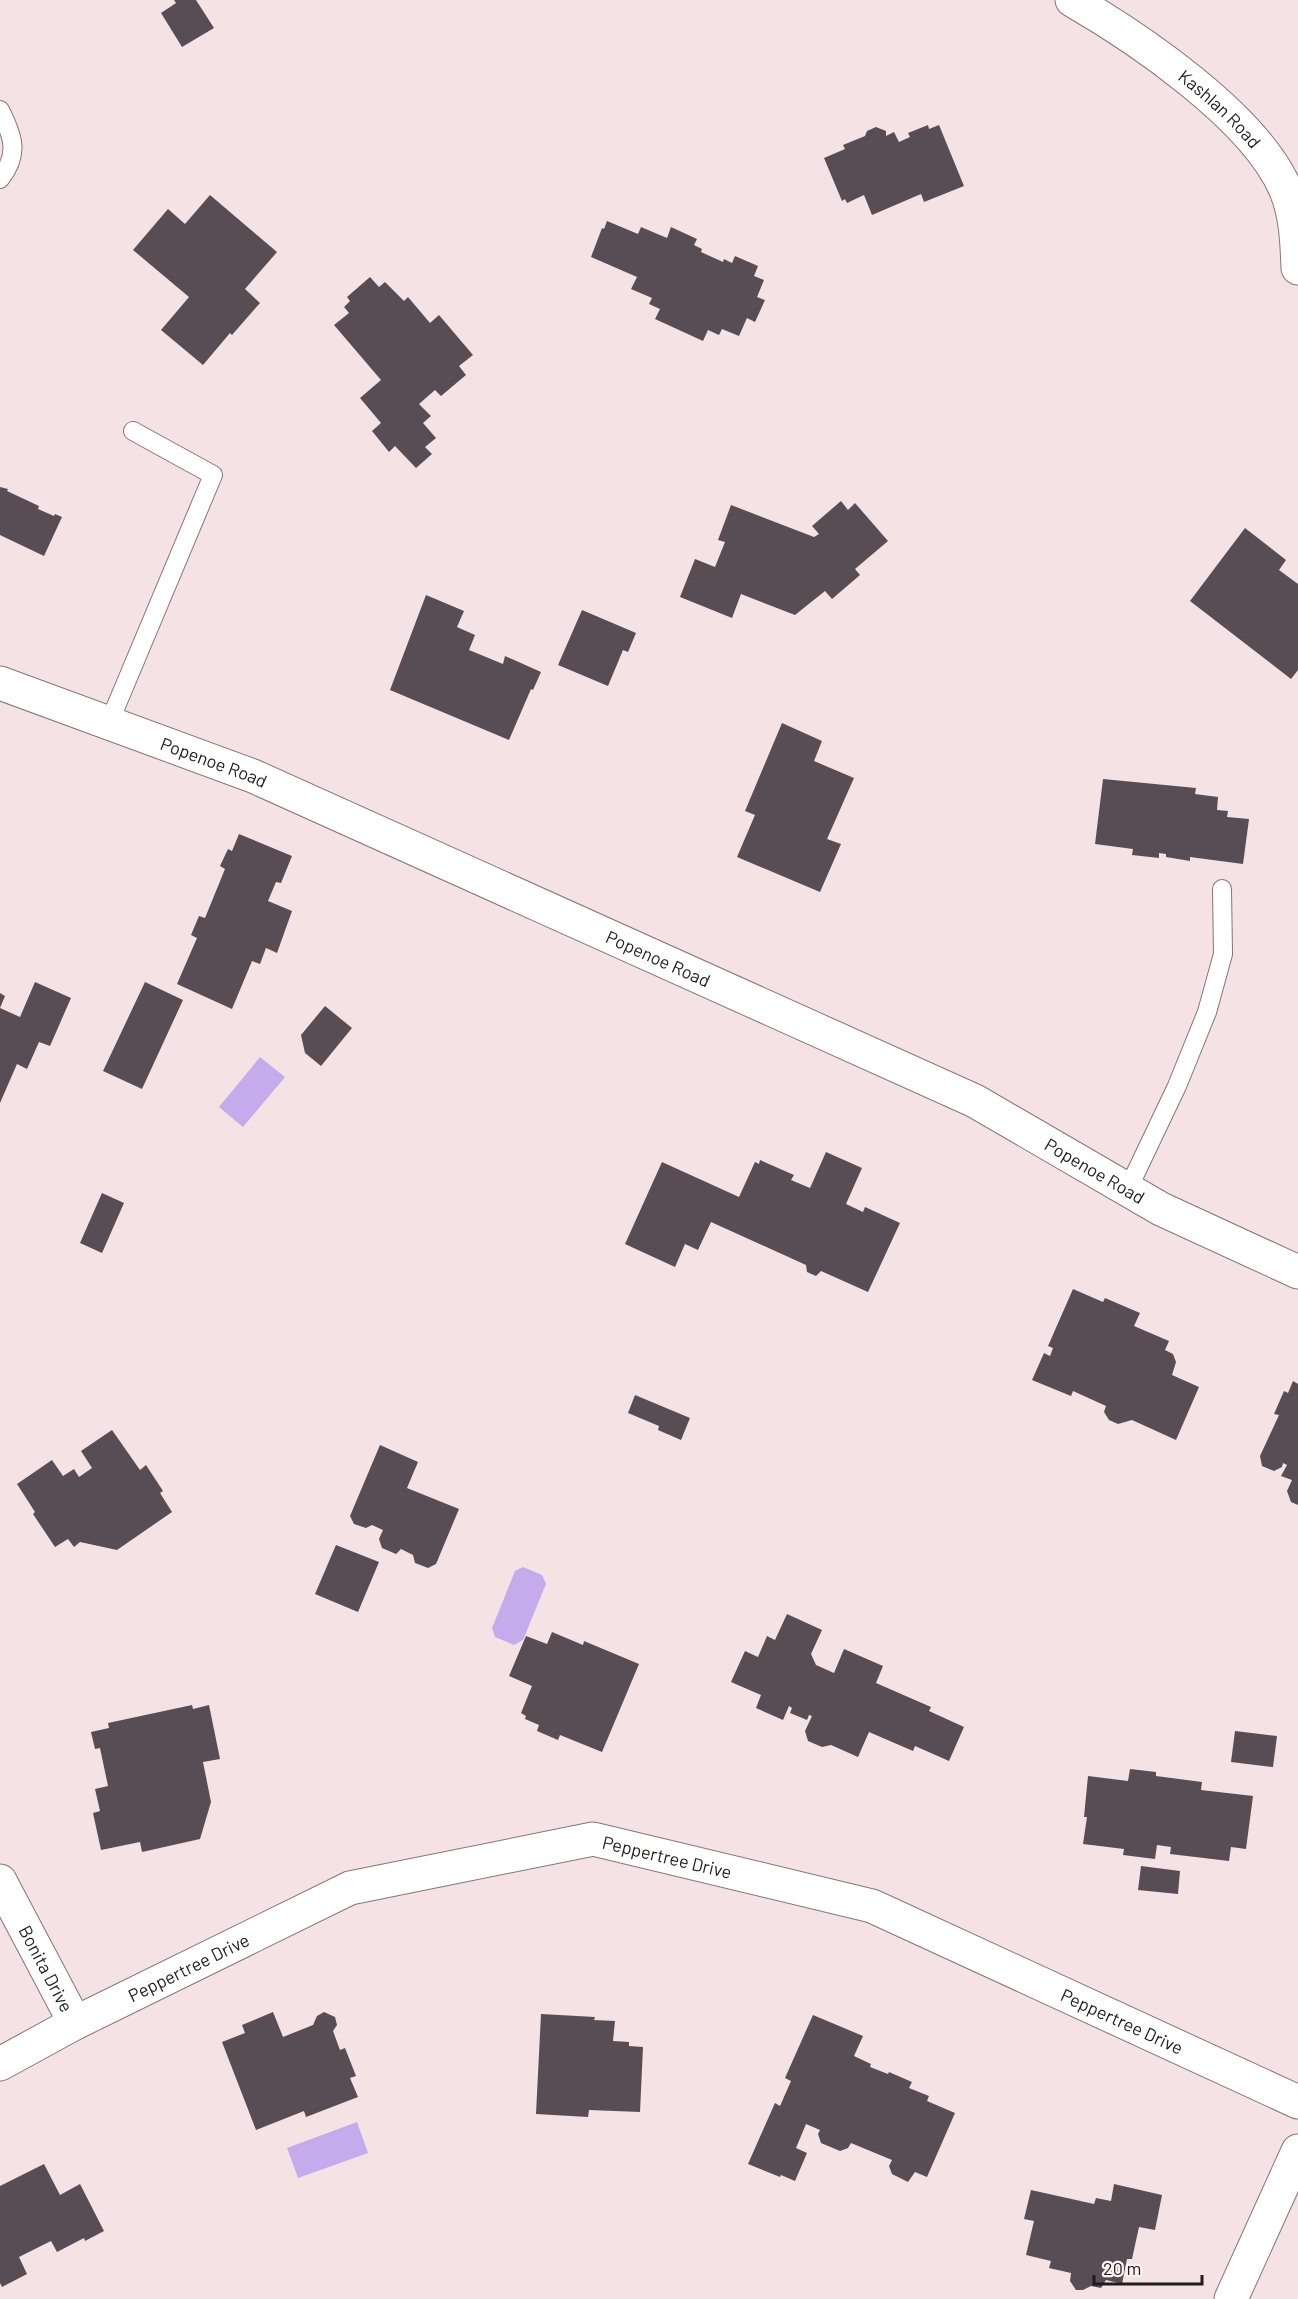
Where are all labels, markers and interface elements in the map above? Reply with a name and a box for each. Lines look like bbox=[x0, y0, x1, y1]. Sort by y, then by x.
street label: Kashlan Road bbox=[1174, 65, 1266, 152]
street label: Popenoe Road bbox=[158, 732, 271, 792]
street label: Popenoe Road bbox=[603, 925, 714, 991]
street label: Popenoe Road bbox=[1041, 1133, 1149, 1208]
street label: Peppertree Drive bbox=[600, 1831, 734, 1883]
street label: Bonita Drive bbox=[14, 1921, 78, 2016]
street label: Peppertree Drive bbox=[124, 1928, 253, 2006]
street label: Peppertree Drive bbox=[1058, 1983, 1187, 2059]
scale bar bbox=[1094, 2248, 1202, 2286]
text: 20 m bbox=[1103, 2257, 1141, 2279]

